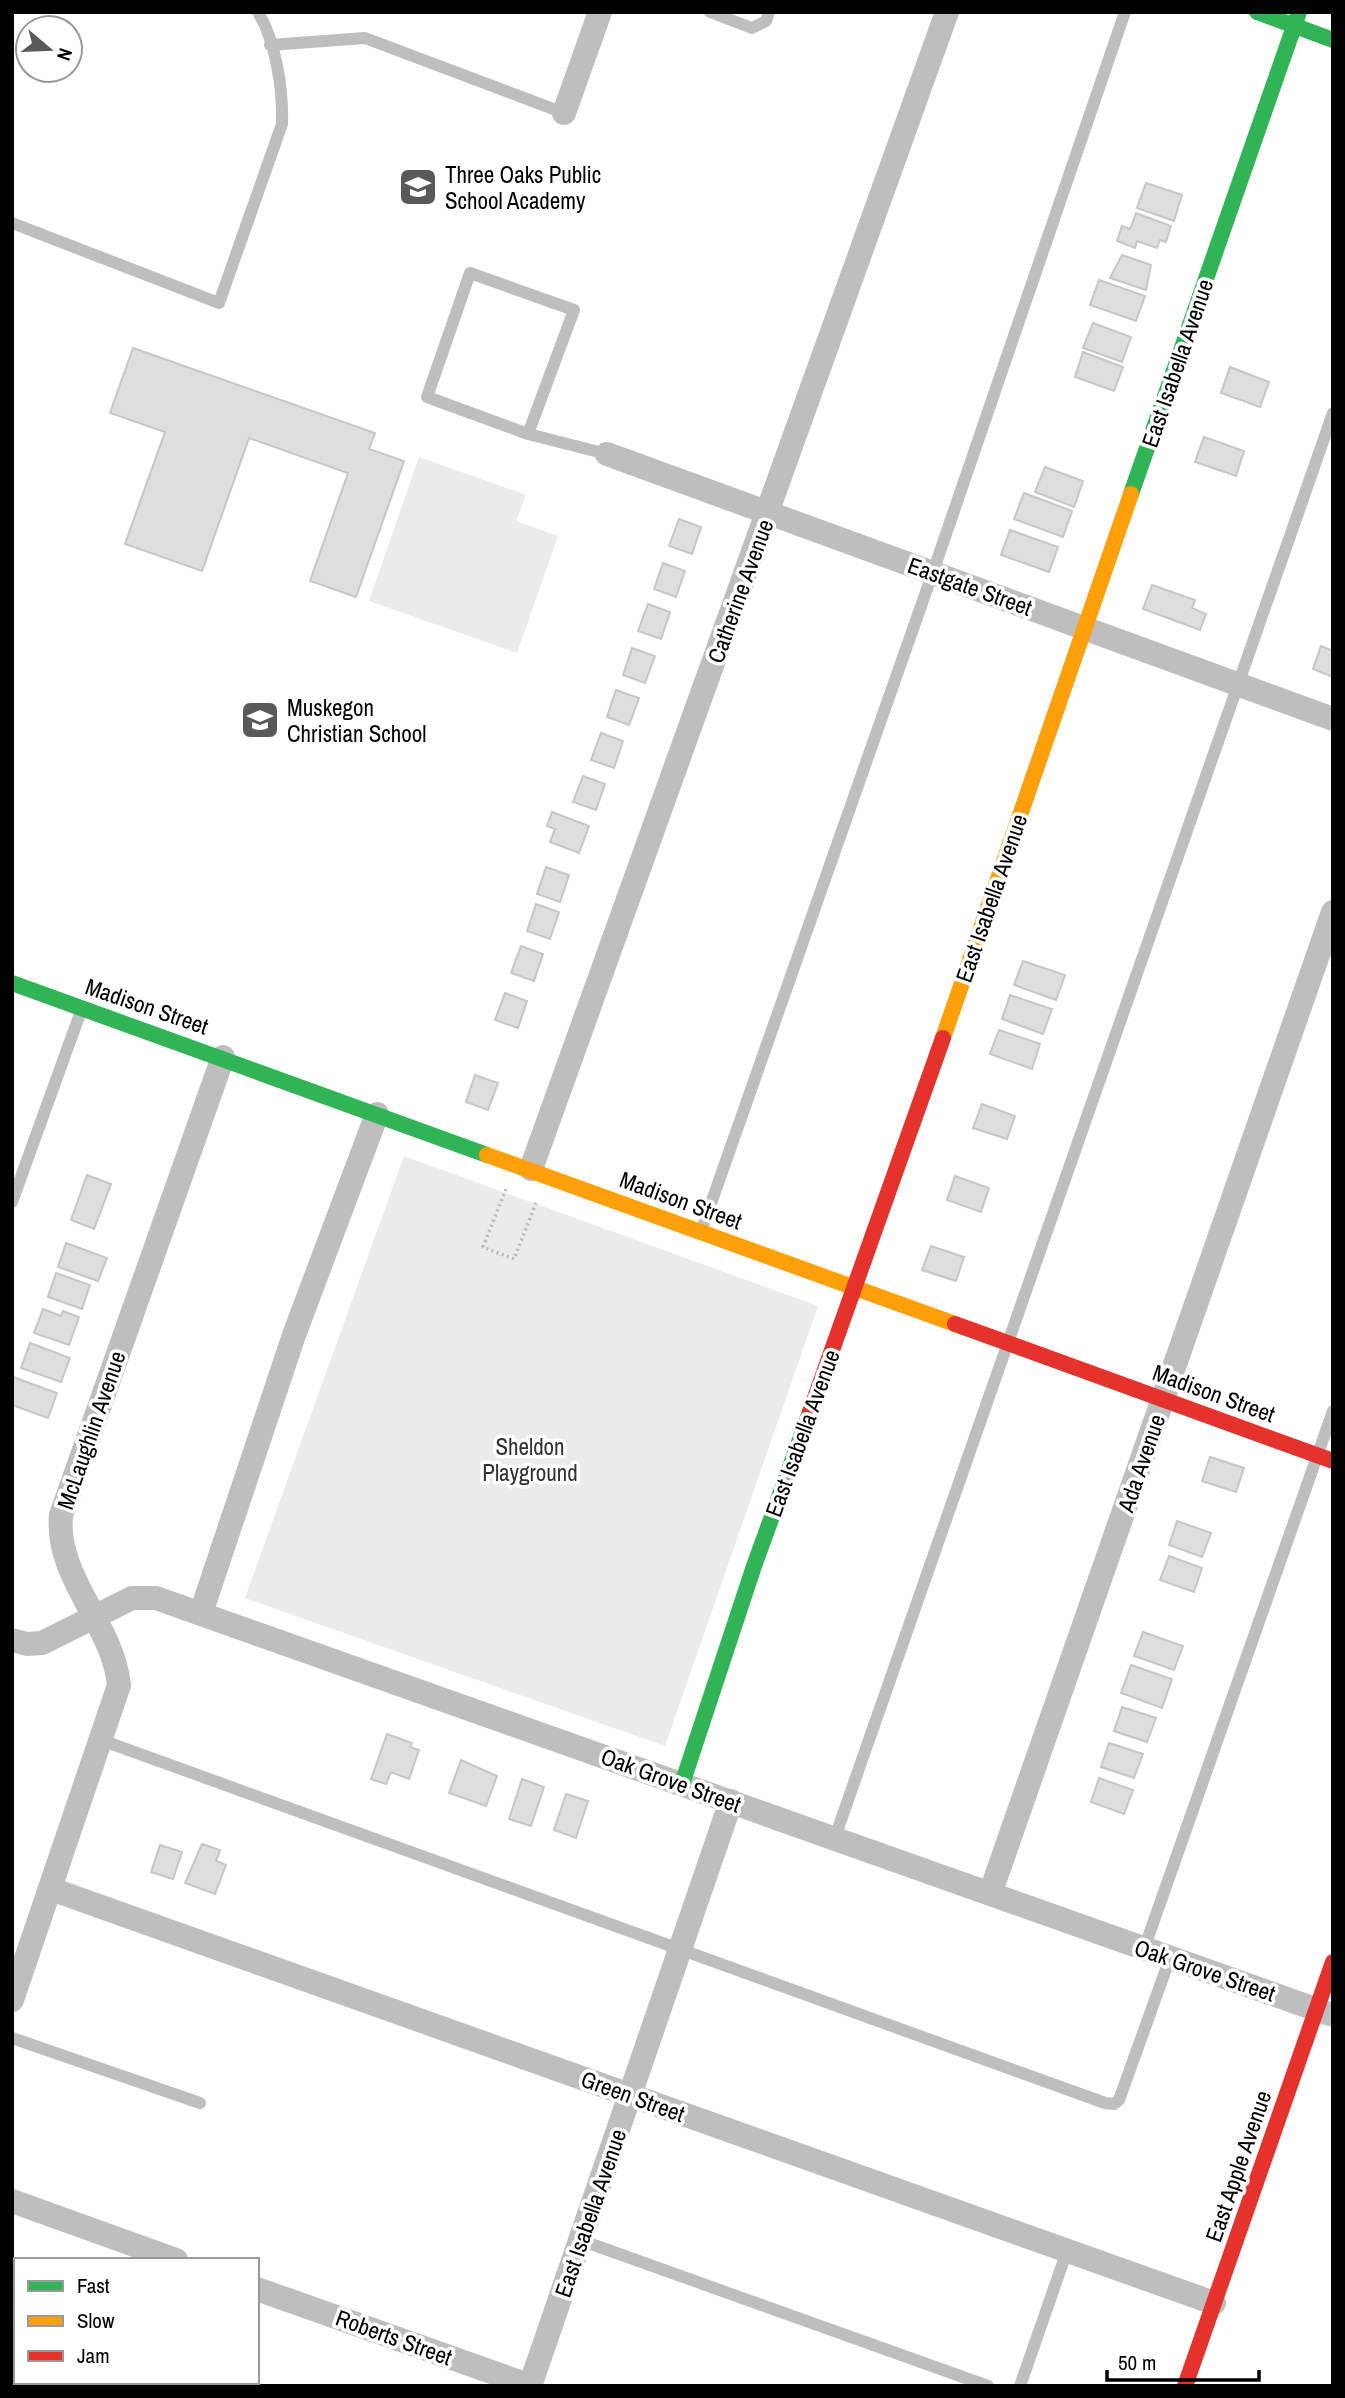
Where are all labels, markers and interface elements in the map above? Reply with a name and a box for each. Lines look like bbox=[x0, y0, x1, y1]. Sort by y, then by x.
north arrow bbox=[14, 14, 84, 84]
text: N bbox=[51, 45, 79, 64]
place label: Three Oaks Public School Academy bbox=[445, 159, 601, 216]
school or university icon: Three Oaks Public School Academy bbox=[397, 166, 439, 208]
street label: East Isabella Avenue bbox=[1134, 275, 1220, 451]
street label: Catherine Avenue bbox=[700, 515, 780, 667]
street label: Eastgate Street bbox=[904, 549, 1036, 623]
place label: Muskegon Christian School bbox=[287, 692, 426, 749]
school or university icon: Muskegon Christian School bbox=[239, 699, 281, 741]
street label: East Isabella Avenue bbox=[948, 810, 1034, 986]
street label: Madison Street bbox=[81, 971, 213, 1041]
street label: Madison Street bbox=[616, 1164, 746, 1236]
street label: East Isabella Avenue bbox=[757, 1345, 847, 1521]
street label: McLaughlin Avenue bbox=[49, 1347, 133, 1513]
street label: Madison Street bbox=[1149, 1357, 1279, 1429]
street label: Ada Avenue bbox=[1110, 1410, 1172, 1517]
park label: Sheldon Playground bbox=[482, 1431, 578, 1488]
street label: Oak Grove Street bbox=[597, 1740, 745, 1820]
street label: Oak Grove Street bbox=[1131, 1931, 1279, 2009]
street label: Green Street bbox=[577, 2063, 689, 2129]
street label: East Apple Avenue bbox=[1198, 2086, 1278, 2246]
street label: East Isabella Avenue bbox=[547, 2125, 633, 2301]
legend bbox=[14, 2258, 259, 2384]
text: Fast bbox=[77, 2271, 110, 2300]
street label: Roberts Street bbox=[332, 2302, 456, 2372]
text: Slow bbox=[77, 2306, 115, 2335]
scale bar bbox=[1107, 2338, 1259, 2382]
text: Jam bbox=[77, 2341, 110, 2370]
text: 50 m bbox=[1118, 2348, 1156, 2377]

